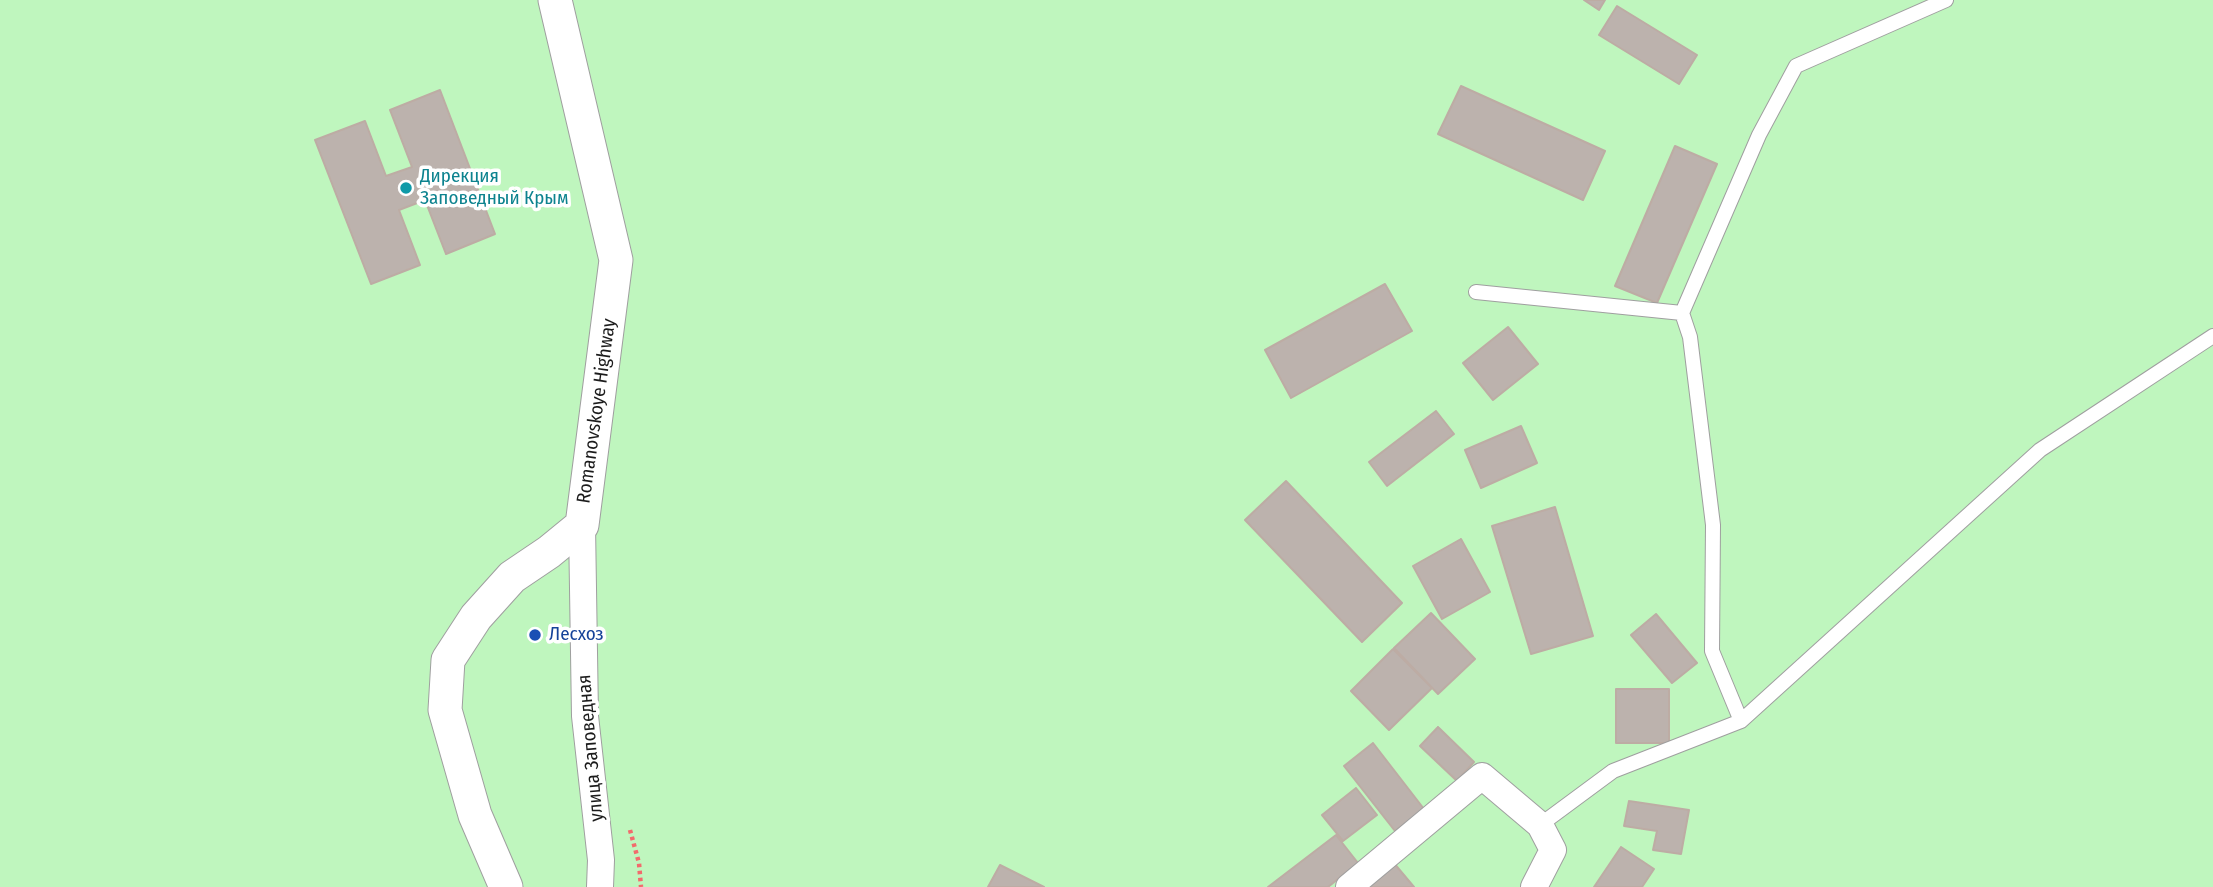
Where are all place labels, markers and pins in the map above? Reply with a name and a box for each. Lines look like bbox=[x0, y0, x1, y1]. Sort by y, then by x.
place label: Дирекция Заповедный Крым bbox=[420, 166, 569, 210]
marker: Дирекция Заповедный Крым bbox=[398, 180, 414, 196]
place label: Лесхоз bbox=[549, 624, 604, 646]
marker: Лесхоз bbox=[527, 627, 543, 643]

